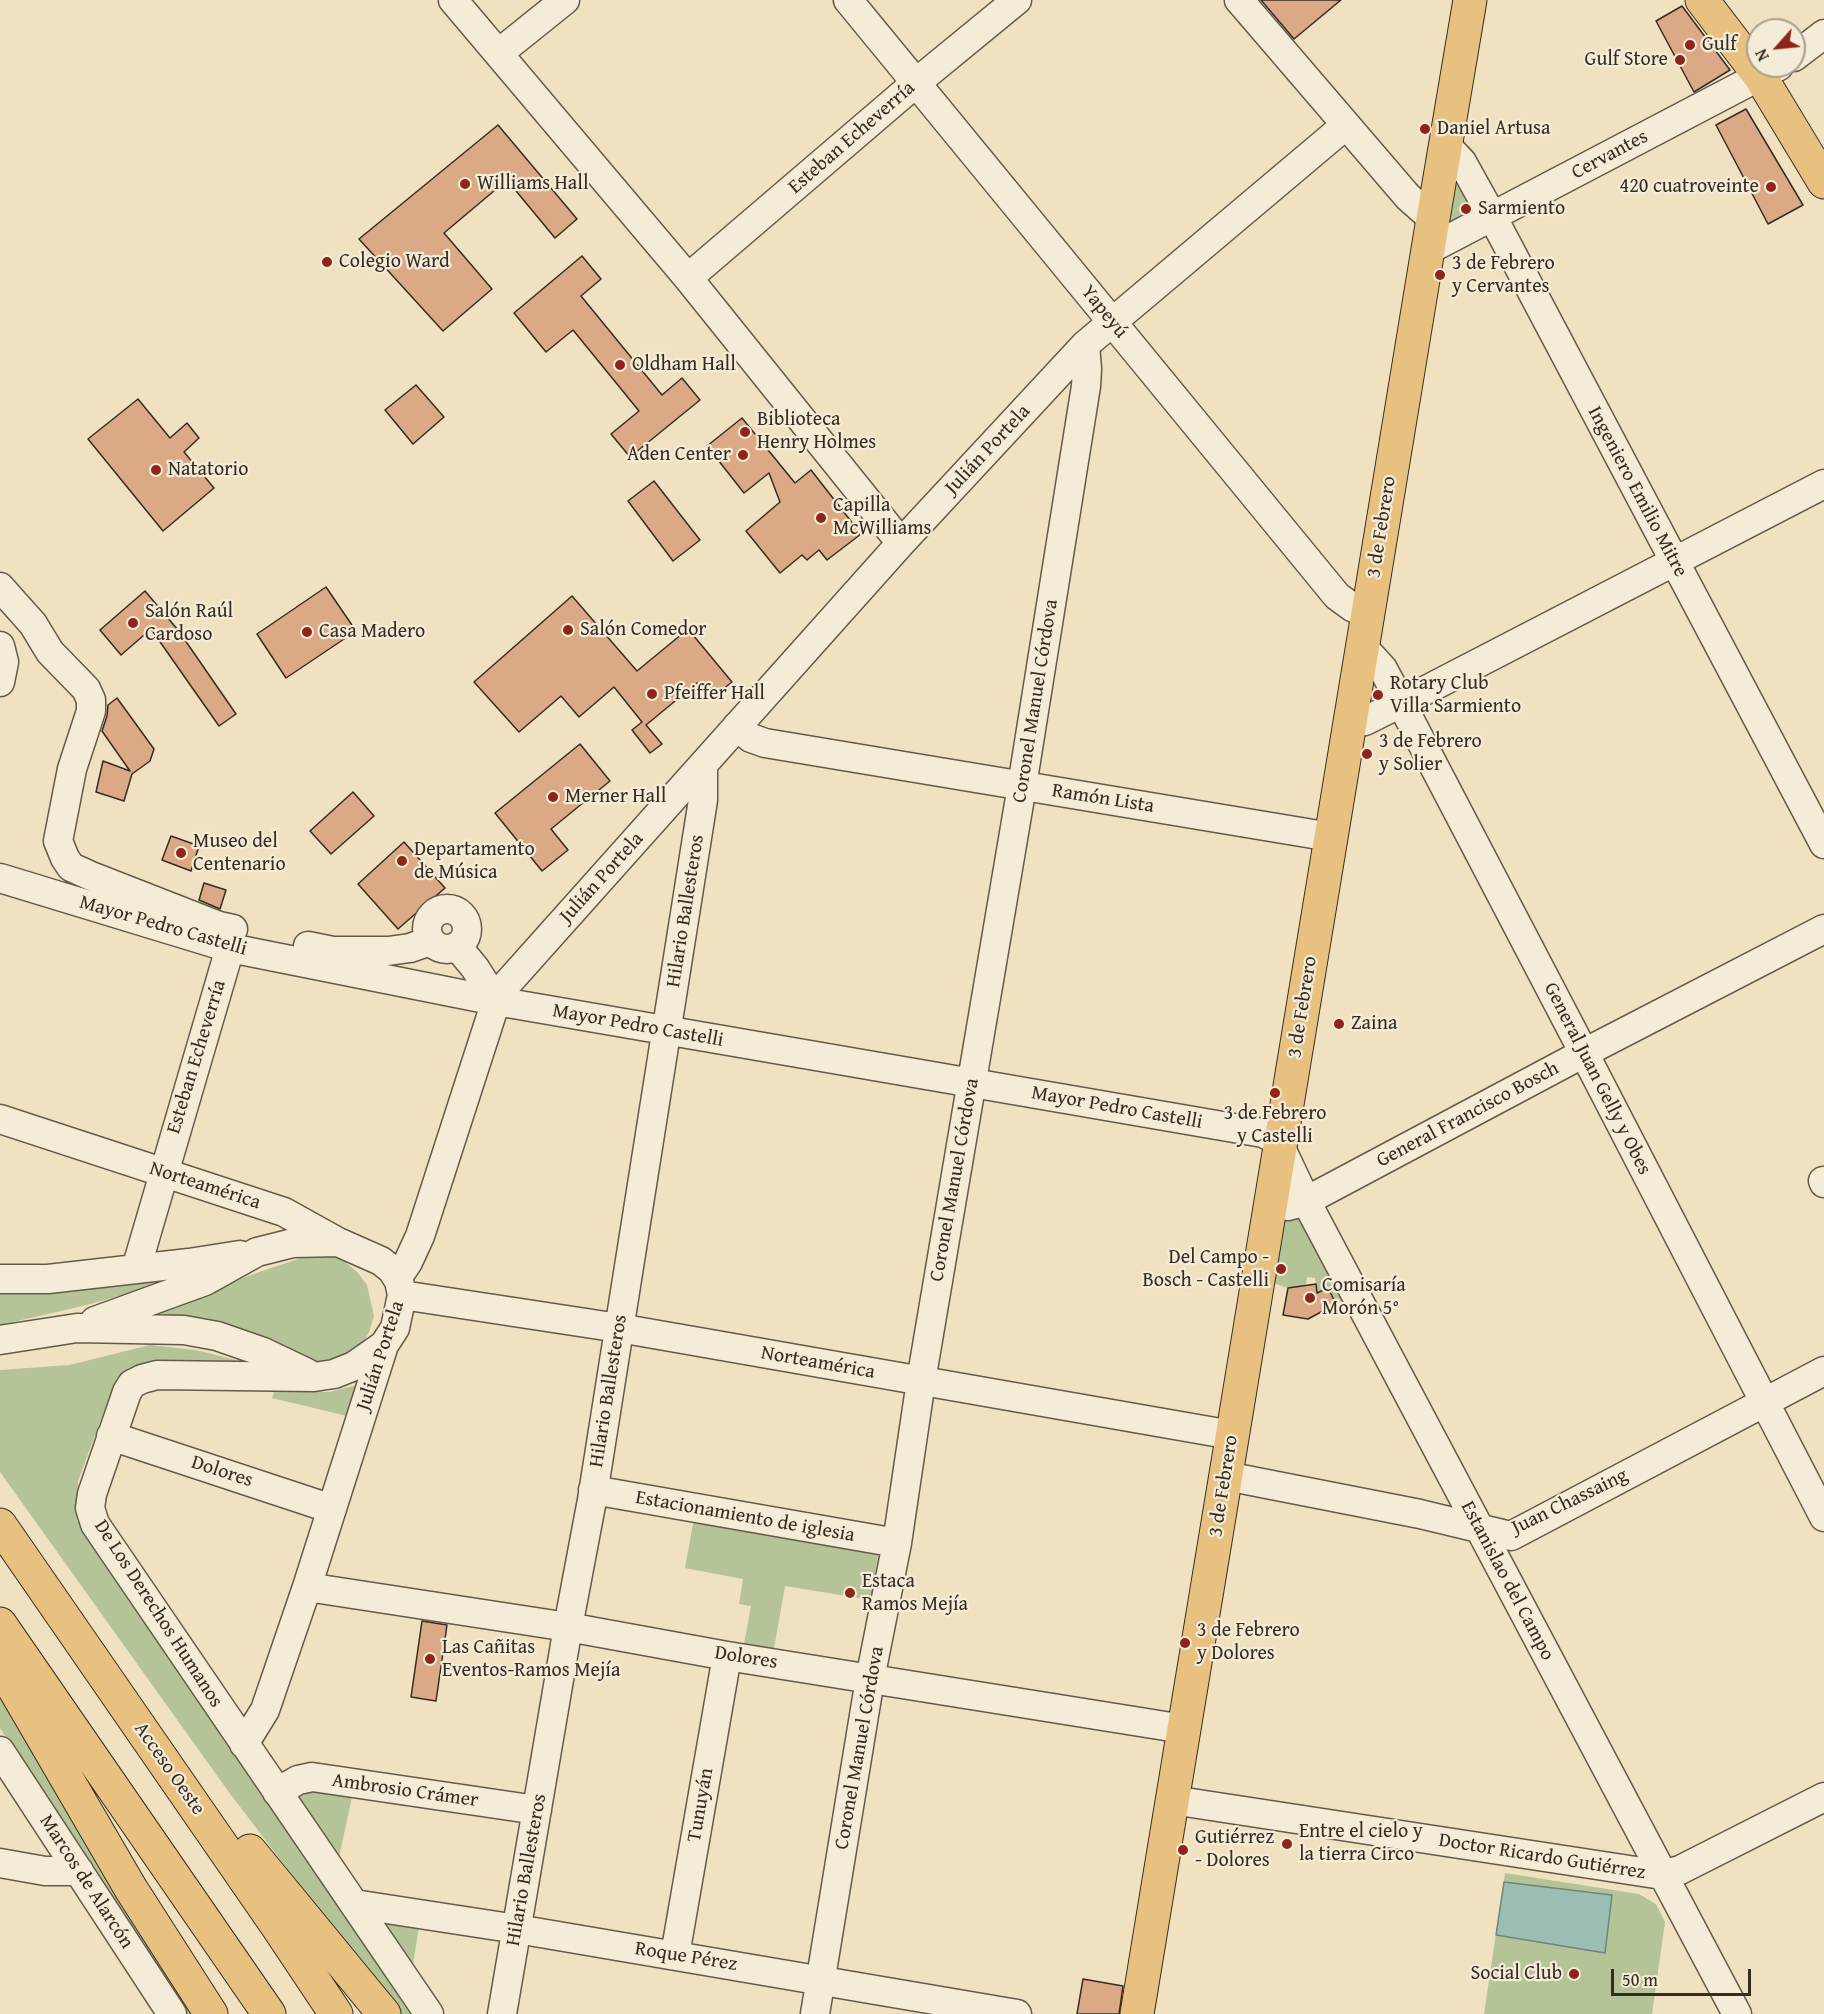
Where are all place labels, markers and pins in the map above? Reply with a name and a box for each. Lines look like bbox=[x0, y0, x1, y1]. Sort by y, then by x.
place label: Gulf bbox=[1702, 33, 1737, 57]
marker: Gulf bbox=[1683, 38, 1697, 52]
place label: Gulf Store bbox=[1585, 48, 1668, 72]
marker: Gulf Store bbox=[1673, 53, 1687, 67]
place label: Daniel Artusa bbox=[1437, 117, 1550, 141]
marker: Daniel Artusa bbox=[1418, 122, 1432, 136]
place label: Williams Hall bbox=[477, 172, 589, 196]
place label: 420 cuatroveinte bbox=[1620, 175, 1759, 199]
marker: Williams Hall bbox=[458, 177, 472, 191]
marker: 420 cuatroveinte bbox=[1764, 180, 1778, 194]
place label: Sarmiento bbox=[1478, 197, 1565, 221]
marker: Sarmiento bbox=[1459, 202, 1473, 216]
place label: Colegio Ward bbox=[339, 250, 450, 274]
place label: 3 de Febrero y Cervantes bbox=[1452, 252, 1555, 299]
marker: Colegio Ward bbox=[320, 255, 334, 269]
marker: 3 de Febrero y Cervantes bbox=[1433, 268, 1447, 282]
place label: Oldham Hall bbox=[632, 353, 736, 377]
marker: Oldham Hall bbox=[613, 358, 627, 372]
place label: Biblioteca Henry Holmes bbox=[757, 408, 876, 455]
marker: Biblioteca Henry Holmes bbox=[738, 425, 752, 439]
place label: Aden Center bbox=[627, 443, 731, 467]
marker: Aden Center bbox=[736, 448, 750, 462]
place label: Natatorio bbox=[168, 458, 248, 482]
marker: Natatorio bbox=[149, 463, 163, 477]
place label: Capilla McWilliams bbox=[833, 494, 931, 541]
marker: Capilla McWilliams bbox=[814, 511, 828, 525]
place label: Salón Raúl Cardoso bbox=[145, 600, 233, 647]
marker: Salón Raúl Cardoso bbox=[126, 616, 140, 630]
place label: Salón Comedor bbox=[580, 618, 707, 642]
place label: Casa Madero bbox=[319, 620, 425, 644]
marker: Salón Comedor bbox=[561, 623, 575, 637]
marker: Casa Madero bbox=[300, 625, 314, 639]
place label: Rotary Club Villa Sarmiento bbox=[1390, 672, 1521, 719]
place label: Pfeiffer Hall bbox=[664, 682, 765, 706]
marker: Pfeiffer Hall bbox=[645, 687, 659, 701]
marker: Rotary Club Villa Sarmiento bbox=[1371, 688, 1385, 702]
place label: 3 de Febrero y Solier bbox=[1379, 730, 1482, 777]
marker: 3 de Febrero y Solier bbox=[1360, 747, 1374, 761]
place label: Merner Hall bbox=[565, 785, 666, 809]
marker: Merner Hall bbox=[546, 790, 560, 804]
place label: Museo del Centenario bbox=[193, 830, 286, 877]
place label: Departamento de Música bbox=[414, 838, 535, 885]
marker: Museo del Centenario bbox=[174, 846, 188, 860]
marker: Departamento de Música bbox=[395, 854, 409, 868]
place label: Zaina bbox=[1351, 1012, 1397, 1036]
marker: Zaina bbox=[1332, 1017, 1346, 1031]
marker: 3 de Febrero y Castelli bbox=[1268, 1086, 1282, 1100]
place label: 3 de Febrero y Castelli bbox=[1224, 1102, 1326, 1149]
place label: Del Campo - Bosch - Castelli bbox=[1142, 1246, 1269, 1293]
marker: Del Campo - Bosch - Castelli bbox=[1274, 1262, 1288, 1276]
place label: Comisaría Morón 5° bbox=[1322, 1274, 1406, 1321]
marker: Comisaría Morón 5° bbox=[1303, 1291, 1317, 1305]
place label: Estaca Ramos Mejía bbox=[862, 1570, 968, 1617]
marker: Estaca Ramos Mejía bbox=[843, 1586, 857, 1600]
place label: 3 de Febrero y Dolores bbox=[1197, 1619, 1300, 1666]
place label: Las Cañitas Eventos-Ramos Mejía bbox=[442, 1636, 620, 1683]
marker: 3 de Febrero y Dolores bbox=[1178, 1636, 1192, 1650]
marker: Las Cañitas Eventos-Ramos Mejía bbox=[423, 1652, 437, 1666]
place label: Entre el cielo y la tierra Circo bbox=[1299, 1820, 1423, 1867]
place label: Gutiérrez - Dolores bbox=[1195, 1826, 1274, 1873]
marker: Entre el cielo y la tierra Circo bbox=[1280, 1837, 1294, 1851]
marker: Gutiérrez - Dolores bbox=[1176, 1843, 1190, 1857]
place label: Social Club bbox=[1470, 1962, 1562, 1986]
marker: Social Club bbox=[1567, 1967, 1581, 1981]

